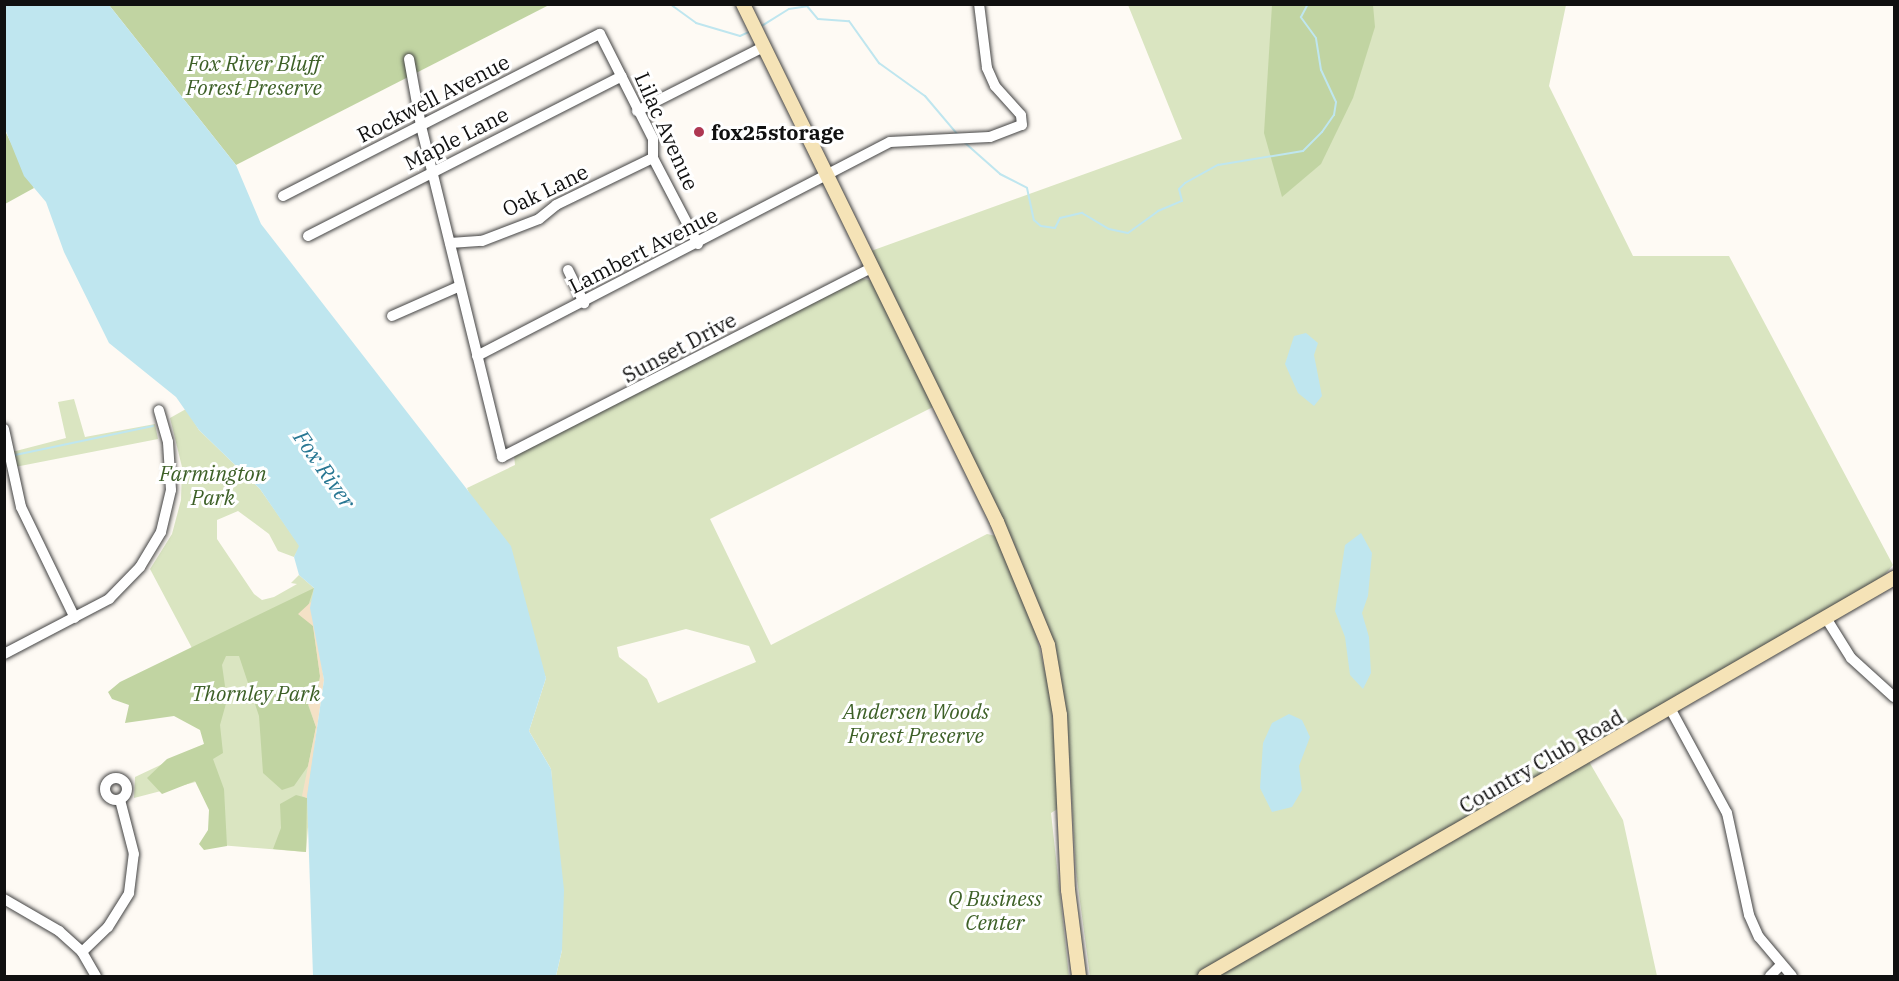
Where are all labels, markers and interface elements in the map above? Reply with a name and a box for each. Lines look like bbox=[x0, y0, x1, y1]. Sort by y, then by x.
street label: Rockwell Avenue bbox=[353, 49, 513, 147]
park label: Fox River Bluff Forest Preserve bbox=[186, 50, 322, 100]
street label: Lilac Avenue bbox=[630, 68, 704, 194]
street label: Maple Lane bbox=[400, 101, 512, 175]
place label: fox25storage bbox=[711, 119, 844, 145]
marker: fox25storage bbox=[692, 125, 706, 139]
street label: Oak Lane bbox=[498, 158, 592, 222]
street label: Lambert Avenue bbox=[564, 202, 722, 298]
street label: Sunset Drive bbox=[618, 306, 740, 388]
water label: Fox River bbox=[289, 425, 361, 513]
park label: Farmington Park bbox=[159, 460, 267, 510]
park label: Thornley Park bbox=[192, 680, 320, 706]
park label: Andersen Woods Forest Preserve bbox=[843, 698, 989, 748]
street label: Country Club Road bbox=[1454, 704, 1628, 818]
park label: Q Business Center bbox=[948, 885, 1042, 935]

